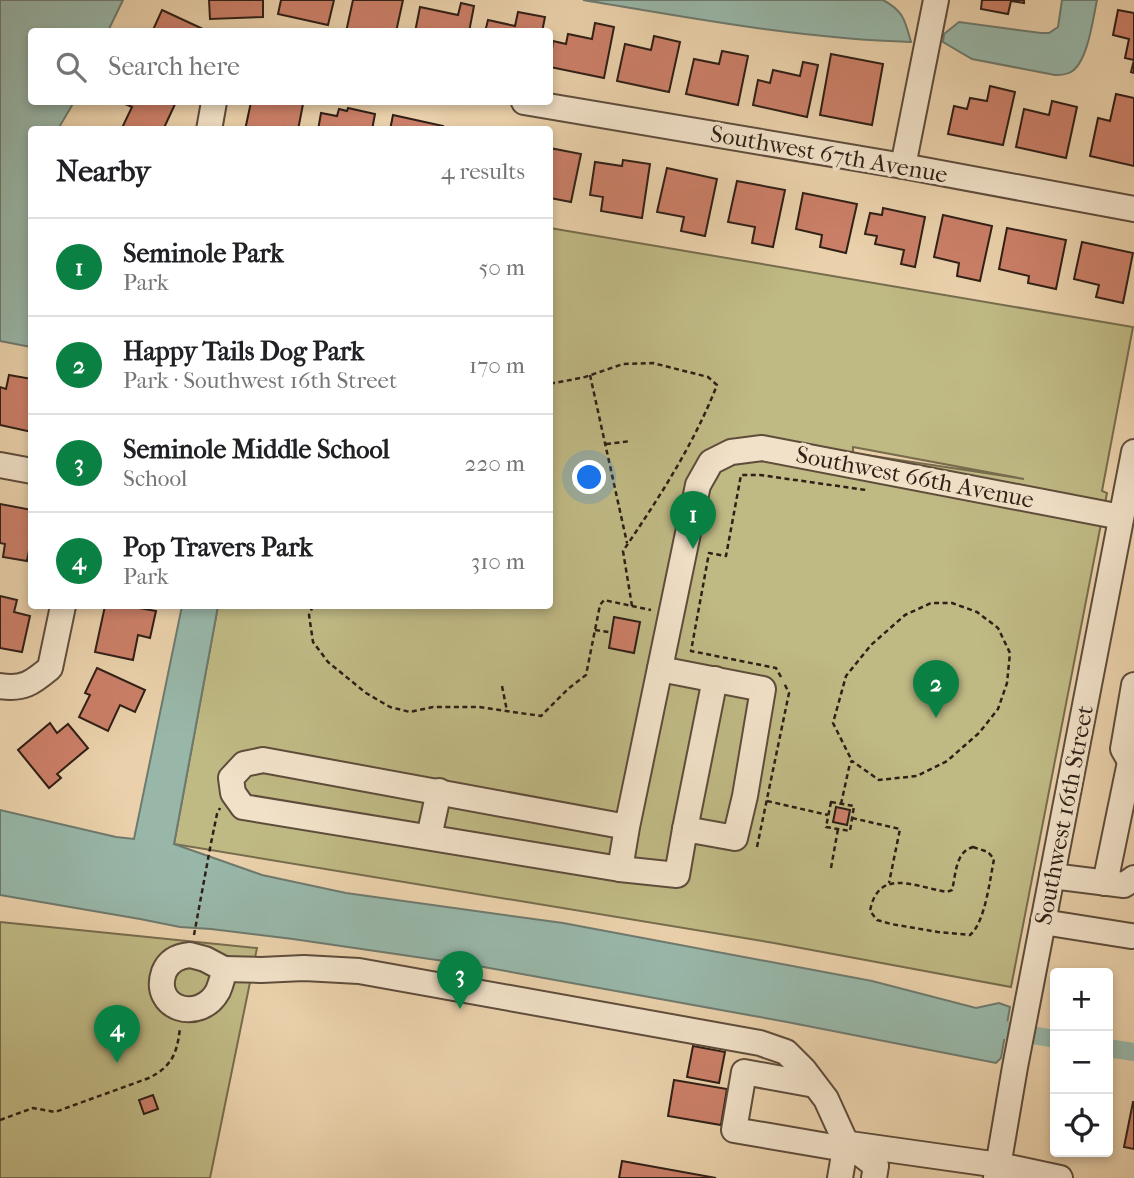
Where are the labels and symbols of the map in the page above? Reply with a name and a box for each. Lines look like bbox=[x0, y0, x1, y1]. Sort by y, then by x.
street label: Southwest 67th Avenue bbox=[708, 119, 950, 189]
street label: Southwest 66th Avenue bbox=[794, 440, 1037, 514]
your location bbox=[572, 460, 606, 494]
pin: 1 bbox=[670, 491, 716, 549]
pin: 2 bbox=[913, 660, 959, 718]
street label: Southwest 16th Street bbox=[1029, 702, 1099, 927]
pin: 3 bbox=[437, 951, 483, 1009]
pin: 4 bbox=[94, 1005, 140, 1063]

